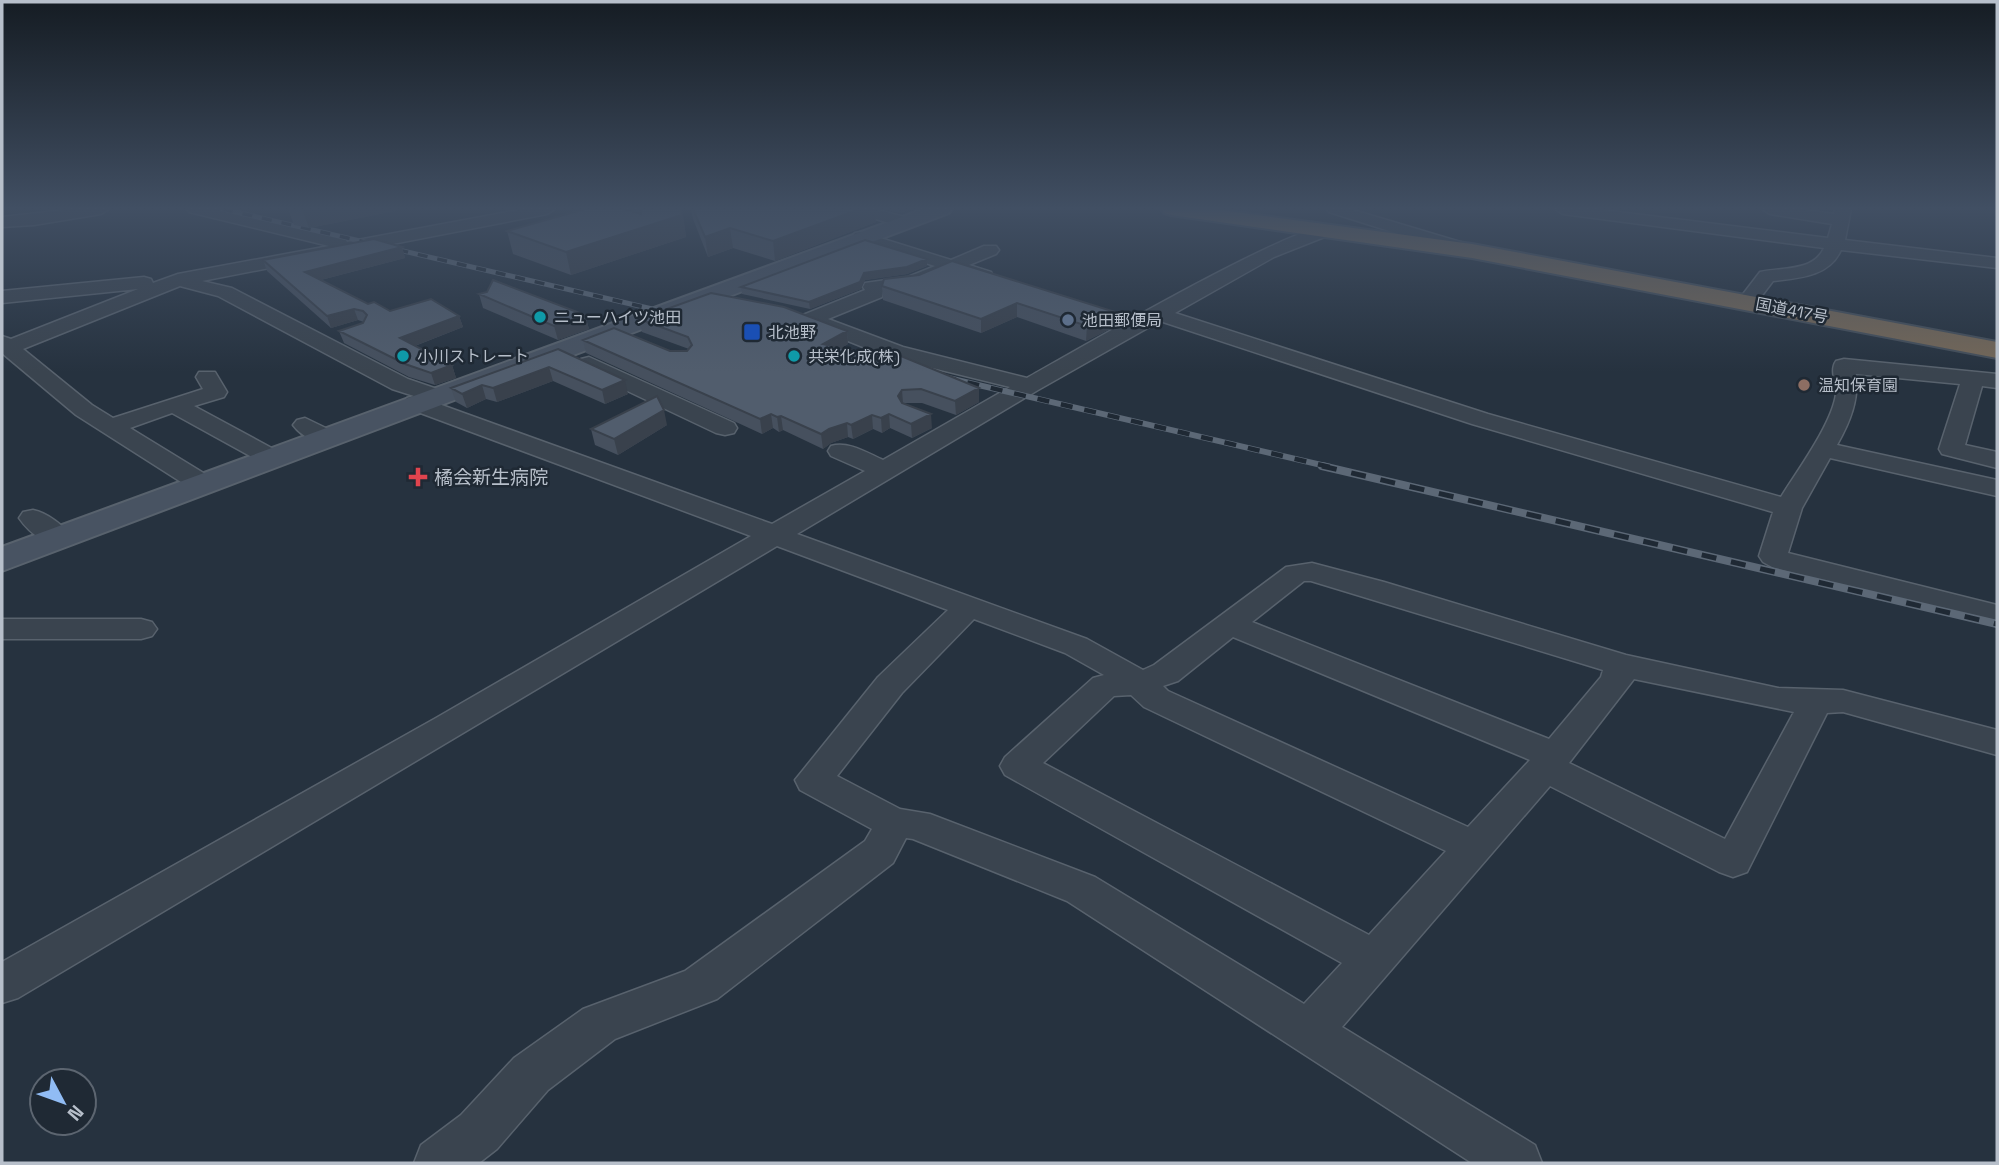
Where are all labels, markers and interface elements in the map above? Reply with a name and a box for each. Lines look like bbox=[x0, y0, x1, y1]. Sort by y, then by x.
street label: 国道417号 bbox=[1754, 293, 1830, 328]
place label: ニューハイツ池田 bbox=[554, 307, 681, 328]
marker: ニューハイツ池田 bbox=[532, 309, 548, 325]
place label: 池田郵便局 bbox=[1082, 310, 1162, 331]
marker: 池田郵便局 bbox=[1060, 312, 1076, 328]
marker: 北池野 bbox=[742, 322, 762, 342]
place label: 北池野 bbox=[768, 322, 816, 343]
place label: 小川ストレート bbox=[417, 346, 529, 367]
place label: 共栄化成(株) bbox=[808, 346, 900, 367]
marker: 小川ストレート bbox=[395, 348, 411, 364]
marker: 共栄化成(株) bbox=[786, 348, 802, 364]
place label: 温知保育園 bbox=[1818, 375, 1898, 396]
marker: 温知保育園 bbox=[1796, 377, 1812, 393]
place label: 橘会新生病院 bbox=[434, 465, 548, 490]
marker: 橘会新生病院 bbox=[408, 467, 428, 487]
north arrow bbox=[28, 1067, 98, 1137]
text: N bbox=[62, 1100, 89, 1126]

